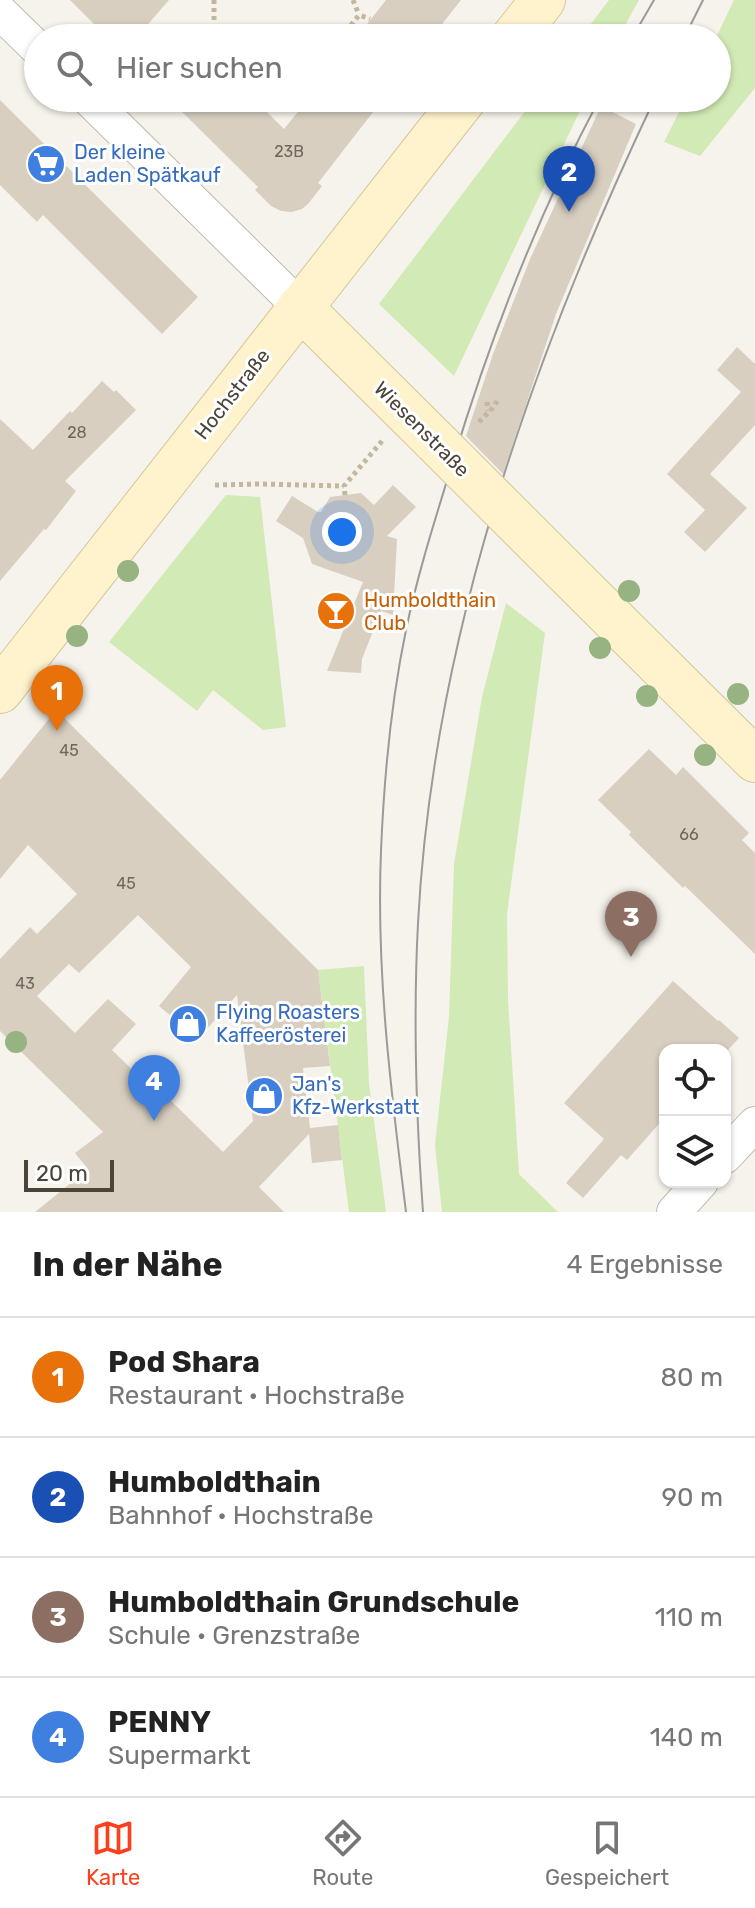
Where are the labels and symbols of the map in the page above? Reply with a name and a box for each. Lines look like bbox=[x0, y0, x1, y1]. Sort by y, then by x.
place label: Der kleine Laden Spätkauf bbox=[74, 140, 221, 187]
house number: 23B bbox=[274, 142, 304, 161]
supermarket icon: Der kleine Laden Spätkauf bbox=[25, 143, 67, 185]
pin: 2 bbox=[543, 146, 595, 212]
street label: Hochstraße bbox=[189, 344, 275, 444]
street label: Wiesenstraße bbox=[369, 376, 475, 482]
house number: 28 bbox=[67, 423, 87, 442]
your location bbox=[322, 512, 362, 552]
place label: Humboldthain Club bbox=[364, 588, 496, 635]
bar icon: Humboldthain Club bbox=[315, 590, 357, 632]
pin: 1 bbox=[31, 665, 83, 731]
house number: 45 bbox=[59, 741, 79, 760]
house number: 66 bbox=[679, 825, 699, 844]
house number: 45 bbox=[116, 874, 136, 893]
pin: 3 bbox=[605, 891, 657, 957]
house number: 43 bbox=[15, 974, 35, 993]
place label: Flying Roasters Kaffeerösterei bbox=[216, 1000, 360, 1047]
shop icon: Flying Roasters Kaffeerösterei bbox=[167, 1003, 209, 1045]
pin: 4 bbox=[128, 1055, 180, 1121]
place label: Jan's Kfz-Werkstatt bbox=[292, 1072, 420, 1119]
shop icon: Jan's Kfz-Werkstatt bbox=[243, 1075, 285, 1117]
scale bar bbox=[24, 1156, 114, 1192]

